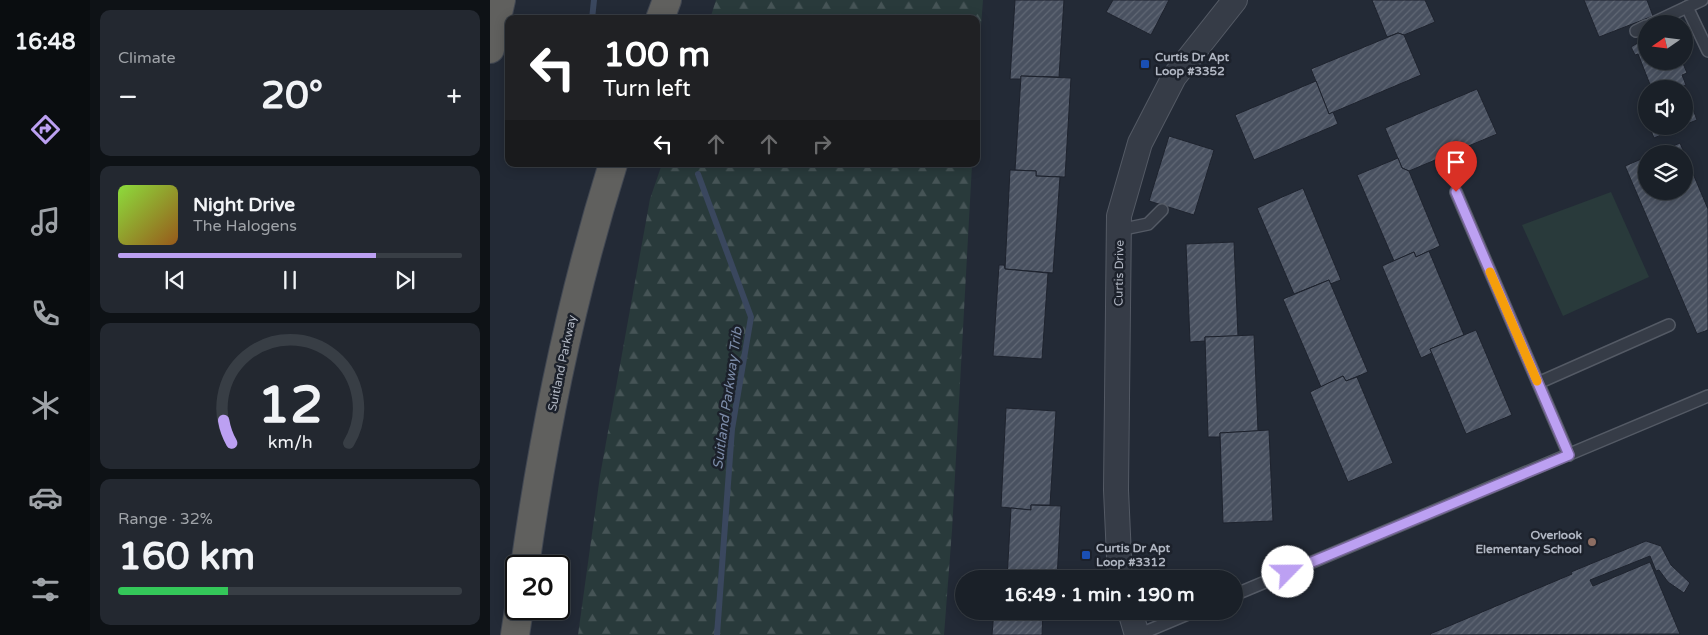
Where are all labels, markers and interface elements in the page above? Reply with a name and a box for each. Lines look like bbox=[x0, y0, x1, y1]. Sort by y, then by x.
north arrow bbox=[1638, 15, 1692, 70]
map controls bbox=[1638, 15, 1693, 200]
text: 16:48 bbox=[15, 29, 75, 55]
text: 100 m bbox=[603, 34, 710, 76]
icon: left bbox=[520, 35, 585, 100]
text: Climate bbox=[118, 48, 176, 68]
place label: Curtis Dr Apt Loop #3352 bbox=[1155, 50, 1230, 79]
marker: Curtis Dr Apt Loop #3352 bbox=[1139, 58, 1151, 70]
text: 20° bbox=[261, 73, 323, 119]
text: Turn left bbox=[603, 76, 691, 102]
text: − bbox=[118, 80, 138, 114]
text: + bbox=[446, 80, 462, 114]
button: sound bbox=[1638, 80, 1693, 135]
icon: directions bbox=[28, 112, 63, 147]
icon: left bbox=[649, 130, 677, 158]
icon: ahead bbox=[702, 130, 730, 158]
icon: ahead bbox=[755, 130, 783, 158]
icon: right bbox=[808, 130, 836, 158]
pin bbox=[1435, 141, 1477, 192]
button: layers bbox=[1638, 145, 1693, 200]
icon: arrive bbox=[1442, 148, 1470, 176]
text: Night Drive bbox=[193, 194, 295, 216]
icon: music bbox=[28, 204, 63, 239]
text: The Halogens bbox=[193, 216, 297, 236]
street label: Curtis Drive bbox=[1111, 240, 1127, 306]
icon: previous bbox=[161, 266, 189, 294]
icon: pause bbox=[276, 266, 304, 294]
icon: next bbox=[391, 266, 419, 294]
icon: phone bbox=[28, 296, 63, 331]
street label: Suitland Parkway bbox=[545, 313, 579, 412]
water label: Suitland Parkway Trib bbox=[709, 325, 746, 470]
text: 12 bbox=[257, 374, 323, 437]
icon: climate bbox=[28, 388, 63, 423]
text: km/h bbox=[268, 432, 312, 453]
icon: car bbox=[28, 480, 63, 515]
text: Range · 32% bbox=[118, 509, 213, 529]
place label: Overlook Elementary School bbox=[1475, 528, 1582, 557]
text: 160 km bbox=[118, 534, 255, 580]
marker: Overlook Elementary School bbox=[1586, 536, 1598, 548]
place label: Curtis Dr Apt Loop #3312 bbox=[1096, 541, 1171, 570]
position arrow bbox=[1261, 545, 1313, 597]
marker: Curtis Dr Apt Loop #3312 bbox=[1080, 549, 1092, 561]
speed limit sign: 20 bbox=[505, 555, 570, 620]
icon: filters bbox=[28, 572, 63, 607]
text: 16:49 · 1 min · 190 m bbox=[1003, 584, 1195, 606]

